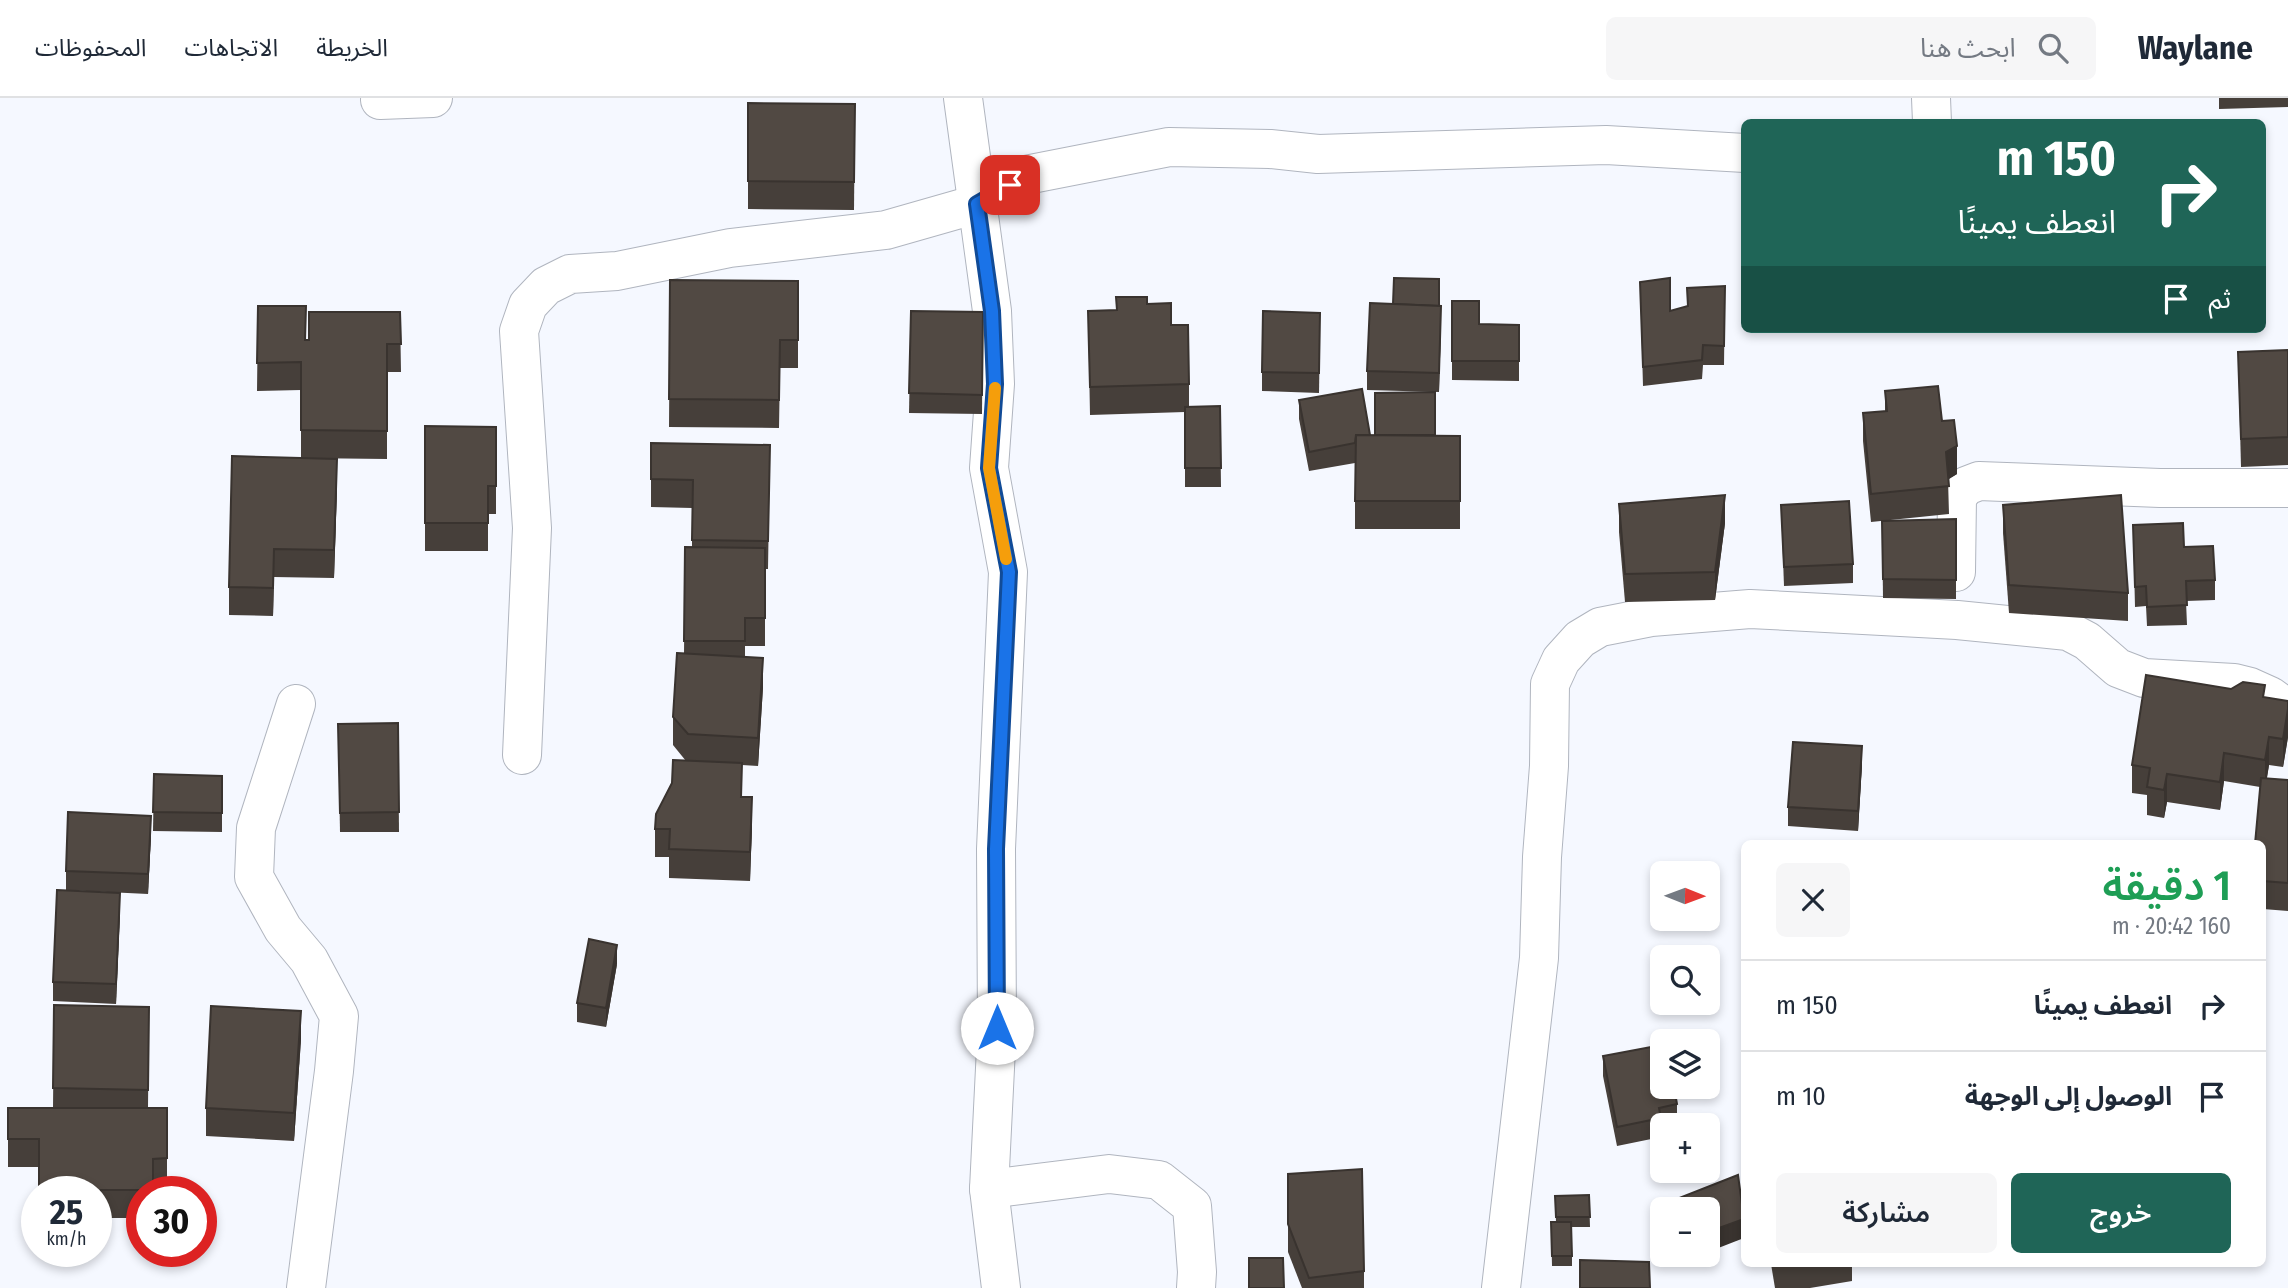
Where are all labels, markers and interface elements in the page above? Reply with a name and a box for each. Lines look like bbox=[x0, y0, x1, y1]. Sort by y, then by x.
search box bbox=[1606, 17, 2096, 80]
text: Waylane bbox=[2138, 28, 2253, 68]
icon: search bbox=[2034, 29, 2072, 67]
text: ابحث هنا bbox=[1920, 33, 2016, 64]
text: المحفوظات bbox=[35, 34, 146, 62]
text: الاتجاهات bbox=[184, 34, 278, 62]
text: الخريطة bbox=[316, 34, 388, 62]
text: 150 m bbox=[1997, 129, 2116, 188]
icon: right bbox=[2140, 147, 2231, 238]
pin bbox=[980, 155, 1040, 215]
icon: arrive bbox=[991, 166, 1029, 204]
text: انعطف يمينًا bbox=[1957, 203, 2116, 241]
icon: arrive bbox=[2157, 280, 2195, 318]
text: ثم bbox=[2209, 284, 2231, 315]
north arrow bbox=[1650, 861, 1720, 931]
map controls bbox=[1650, 861, 1720, 1267]
text: 1 دقيقة bbox=[2103, 861, 2231, 911]
button: close bbox=[1776, 863, 1850, 937]
text: 160 m · 20:42 bbox=[2112, 912, 2231, 940]
button: search bbox=[1650, 945, 1720, 1015]
icon: right bbox=[2193, 987, 2231, 1025]
text: 150 m bbox=[1776, 990, 1838, 1021]
text: انعطف يمينًا bbox=[2034, 990, 2172, 1021]
position arrow bbox=[960, 991, 1034, 1065]
button: layers bbox=[1650, 1029, 1720, 1099]
icon: arrive bbox=[2193, 1078, 2231, 1116]
text: 10 m bbox=[1776, 1081, 1826, 1112]
text: الوصول إلى الوجهة bbox=[1965, 1081, 2172, 1112]
button: + bbox=[1650, 1113, 1720, 1183]
button: مشاركة bbox=[1776, 1173, 1997, 1253]
button: خروج bbox=[2011, 1173, 2231, 1253]
speed limit sign: 30 bbox=[126, 1176, 217, 1267]
text: 25 bbox=[50, 1191, 83, 1233]
button: − bbox=[1650, 1197, 1720, 1267]
text: km/h bbox=[46, 1228, 87, 1250]

